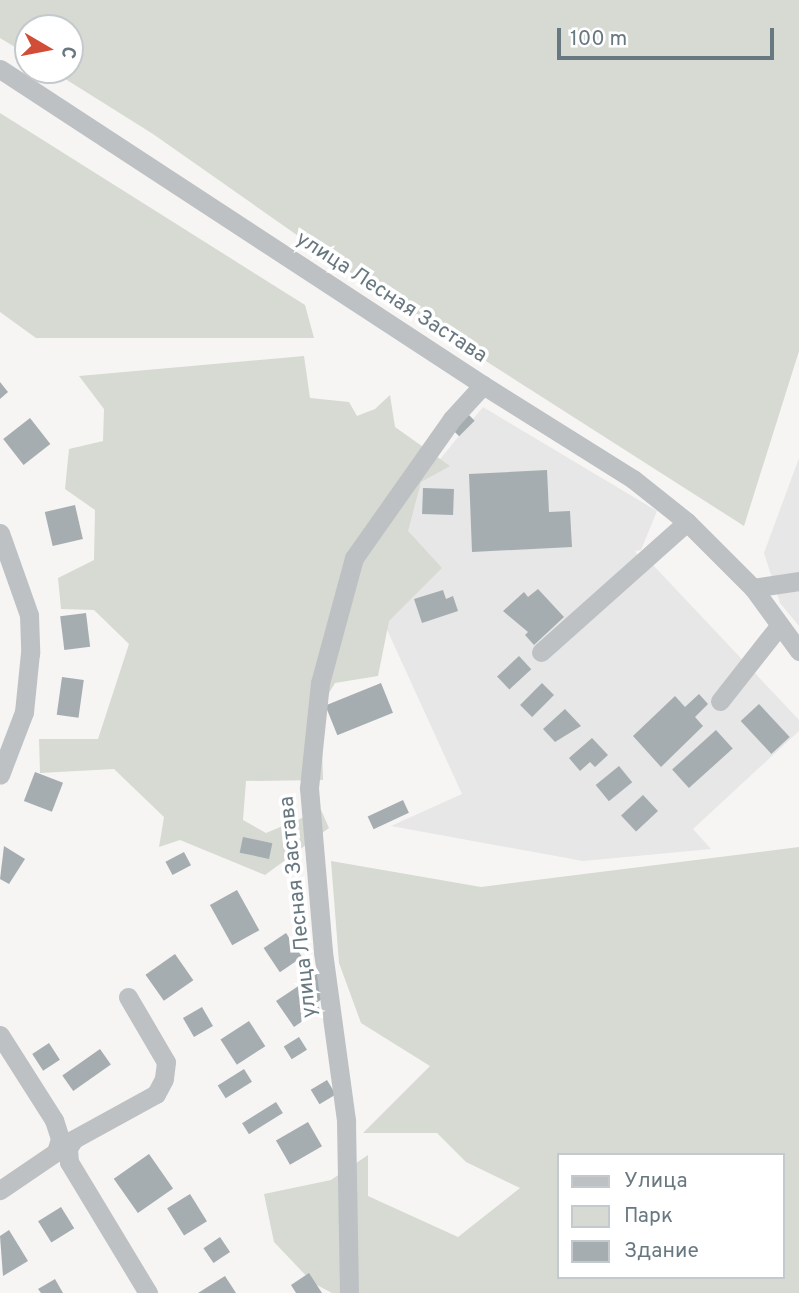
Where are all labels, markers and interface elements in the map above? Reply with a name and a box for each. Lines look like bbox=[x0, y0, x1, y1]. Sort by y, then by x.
north arrow bbox=[14, 14, 84, 84]
scale bar bbox=[561, 14, 778, 58]
text: 100 m bbox=[570, 26, 627, 53]
text: С bbox=[55, 44, 81, 60]
street label: улица Лесная Застава bbox=[291, 227, 491, 369]
street label: улица Лесная Застава bbox=[275, 795, 323, 1019]
legend bbox=[558, 1153, 785, 1279]
text: Улица bbox=[624, 1168, 688, 1195]
text: Парк bbox=[624, 1203, 673, 1230]
text: Здание bbox=[624, 1238, 699, 1265]

